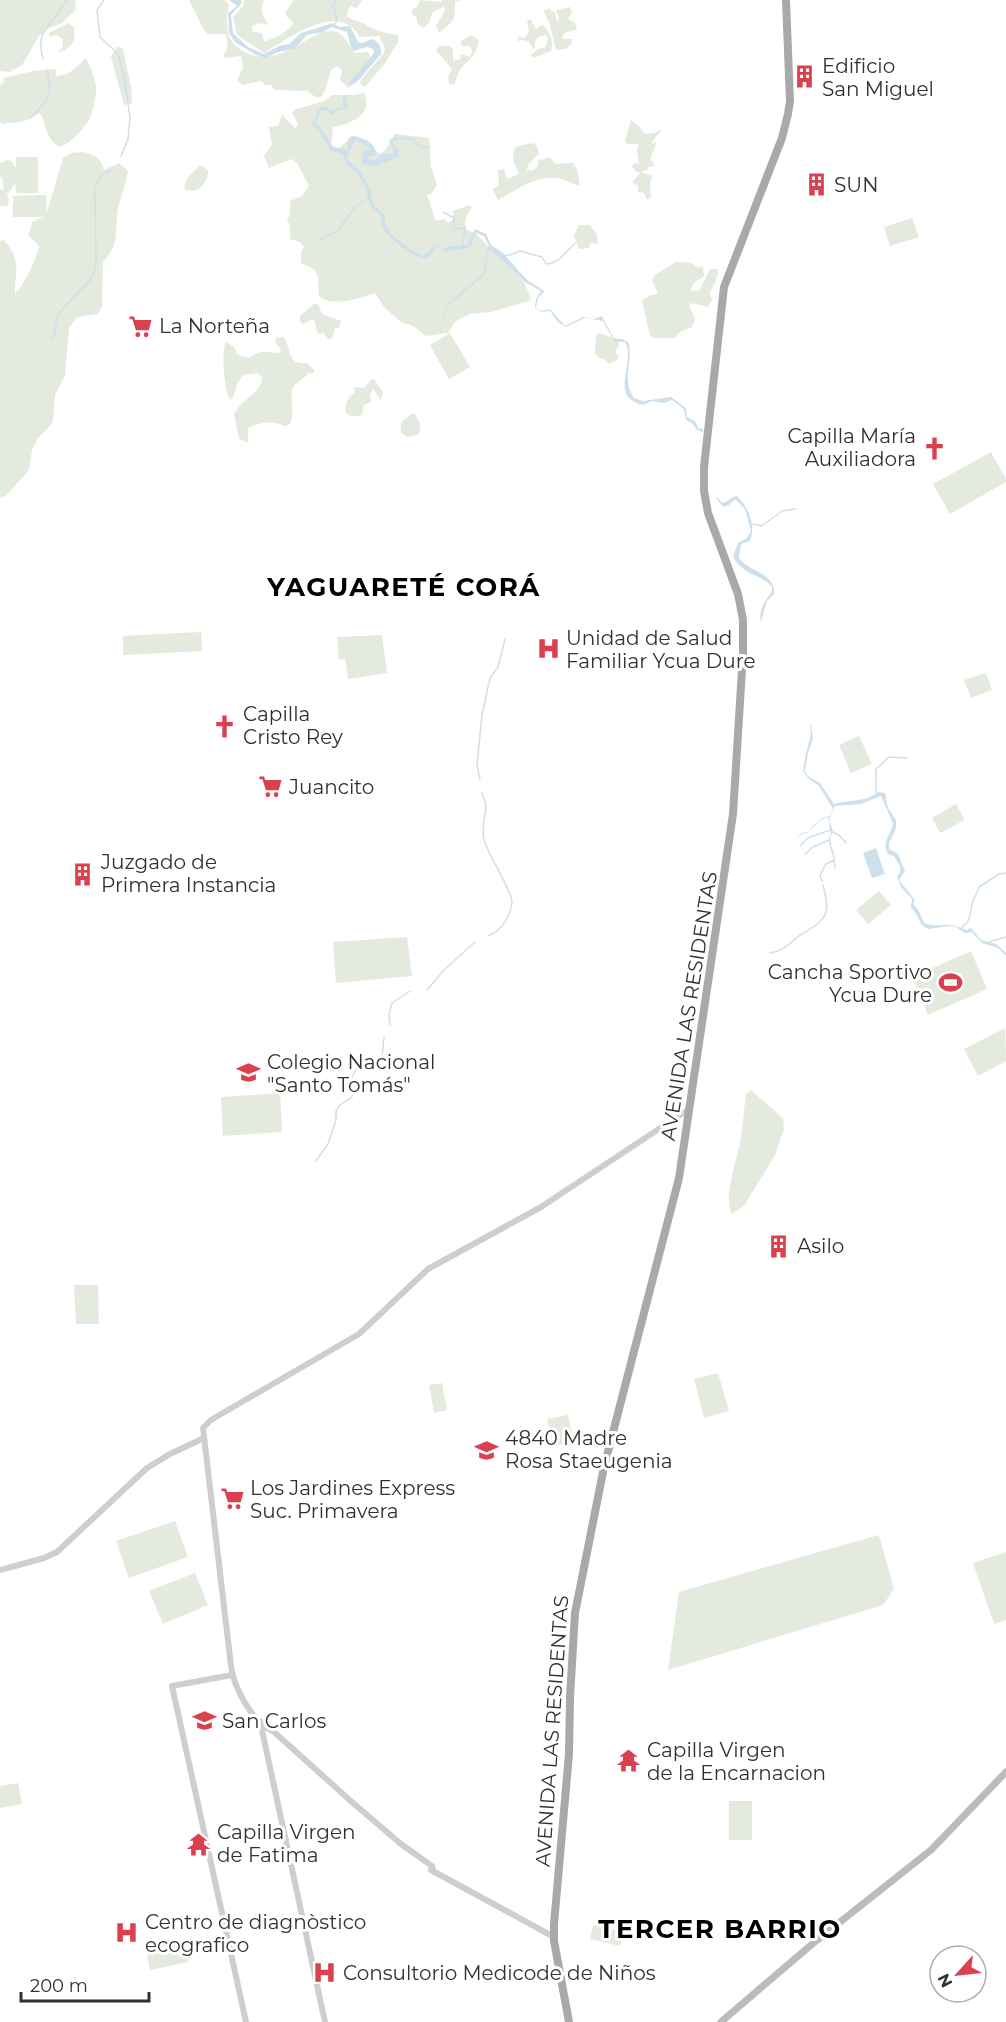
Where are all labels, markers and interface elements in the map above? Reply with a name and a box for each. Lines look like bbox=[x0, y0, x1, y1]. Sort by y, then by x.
place label: Edificio San Miguel bbox=[822, 54, 934, 101]
building icon: Edificio San Miguel bbox=[791, 64, 817, 90]
building icon: SUN bbox=[803, 172, 829, 198]
place label: SUN bbox=[834, 173, 878, 197]
supermarket icon: La Norteña bbox=[128, 313, 154, 339]
place label: La Norteña bbox=[159, 314, 270, 338]
place label: Capilla María Auxiliadora bbox=[787, 424, 916, 471]
church icon: Capilla María Auxiliadora bbox=[921, 435, 947, 461]
district label: YAGUARETÉ CORÁ bbox=[266, 571, 541, 603]
place label: Unidad de Salud Familiar Ycua Dure bbox=[566, 626, 756, 673]
hospital icon: Unidad de Salud Familiar Ycua Dure bbox=[535, 636, 561, 662]
place label: Capilla Cristo Rey bbox=[243, 702, 343, 749]
church icon: Capilla Cristo Rey bbox=[212, 713, 238, 739]
supermarket icon: Juancito bbox=[258, 774, 284, 800]
place label: Juancito bbox=[288, 775, 374, 799]
place label: Juzgado de Primera Instancia bbox=[100, 850, 276, 897]
building icon: Juzgado de Primera Instancia bbox=[70, 861, 96, 887]
street label: AVENIDA LAS RESIDENTAS bbox=[656, 870, 722, 1142]
place label: Cancha Sportivo Ycua Dure bbox=[768, 960, 932, 1007]
sports icon: Cancha Sportivo Ycua Dure bbox=[937, 970, 963, 996]
place label: Colegio Nacional "Santo Tomás" bbox=[267, 1050, 435, 1097]
school or university icon: Colegio Nacional "Santo Tomás" bbox=[236, 1060, 262, 1086]
building icon: Asilo bbox=[766, 1233, 792, 1259]
place label: Asilo bbox=[797, 1234, 844, 1258]
place label: 4840 Madre Rosa Staeugenia bbox=[505, 1426, 673, 1473]
school or university icon: 4840 Madre Rosa Staeugenia bbox=[474, 1437, 500, 1463]
place label: Los Jardines Express Suc. Primavera bbox=[250, 1476, 455, 1523]
supermarket icon: Los Jardines Express Suc. Primavera bbox=[219, 1486, 245, 1512]
street label: AVENIDA LAS RESIDENTAS bbox=[531, 1594, 573, 1868]
school or university icon: San Carlos bbox=[191, 1708, 217, 1734]
place label: San Carlos bbox=[222, 1709, 326, 1733]
place label: Capilla Virgen de la Encarnacion bbox=[647, 1738, 826, 1785]
temple icon: Capilla Virgen de la Encarnacion bbox=[616, 1748, 642, 1774]
place label: Capilla Virgen de Fatima bbox=[217, 1820, 356, 1867]
temple icon: Capilla Virgen de Fatima bbox=[186, 1831, 212, 1857]
place label: Centro de diagnòstico ecografico bbox=[145, 1910, 366, 1957]
district label: TERCER BARRIO bbox=[598, 1913, 842, 1945]
hospital icon: Centro de diagnòstico ecografico bbox=[114, 1920, 140, 1946]
north arrow bbox=[928, 1944, 988, 2004]
hospital icon: Consultorio Medicode de Niños bbox=[312, 1960, 338, 1986]
place label: Consultorio Medicode de Niños bbox=[343, 1961, 656, 1985]
scale bar bbox=[21, 1965, 148, 2003]
text: N bbox=[934, 1971, 956, 1991]
text: 200 m bbox=[30, 1975, 88, 1997]

